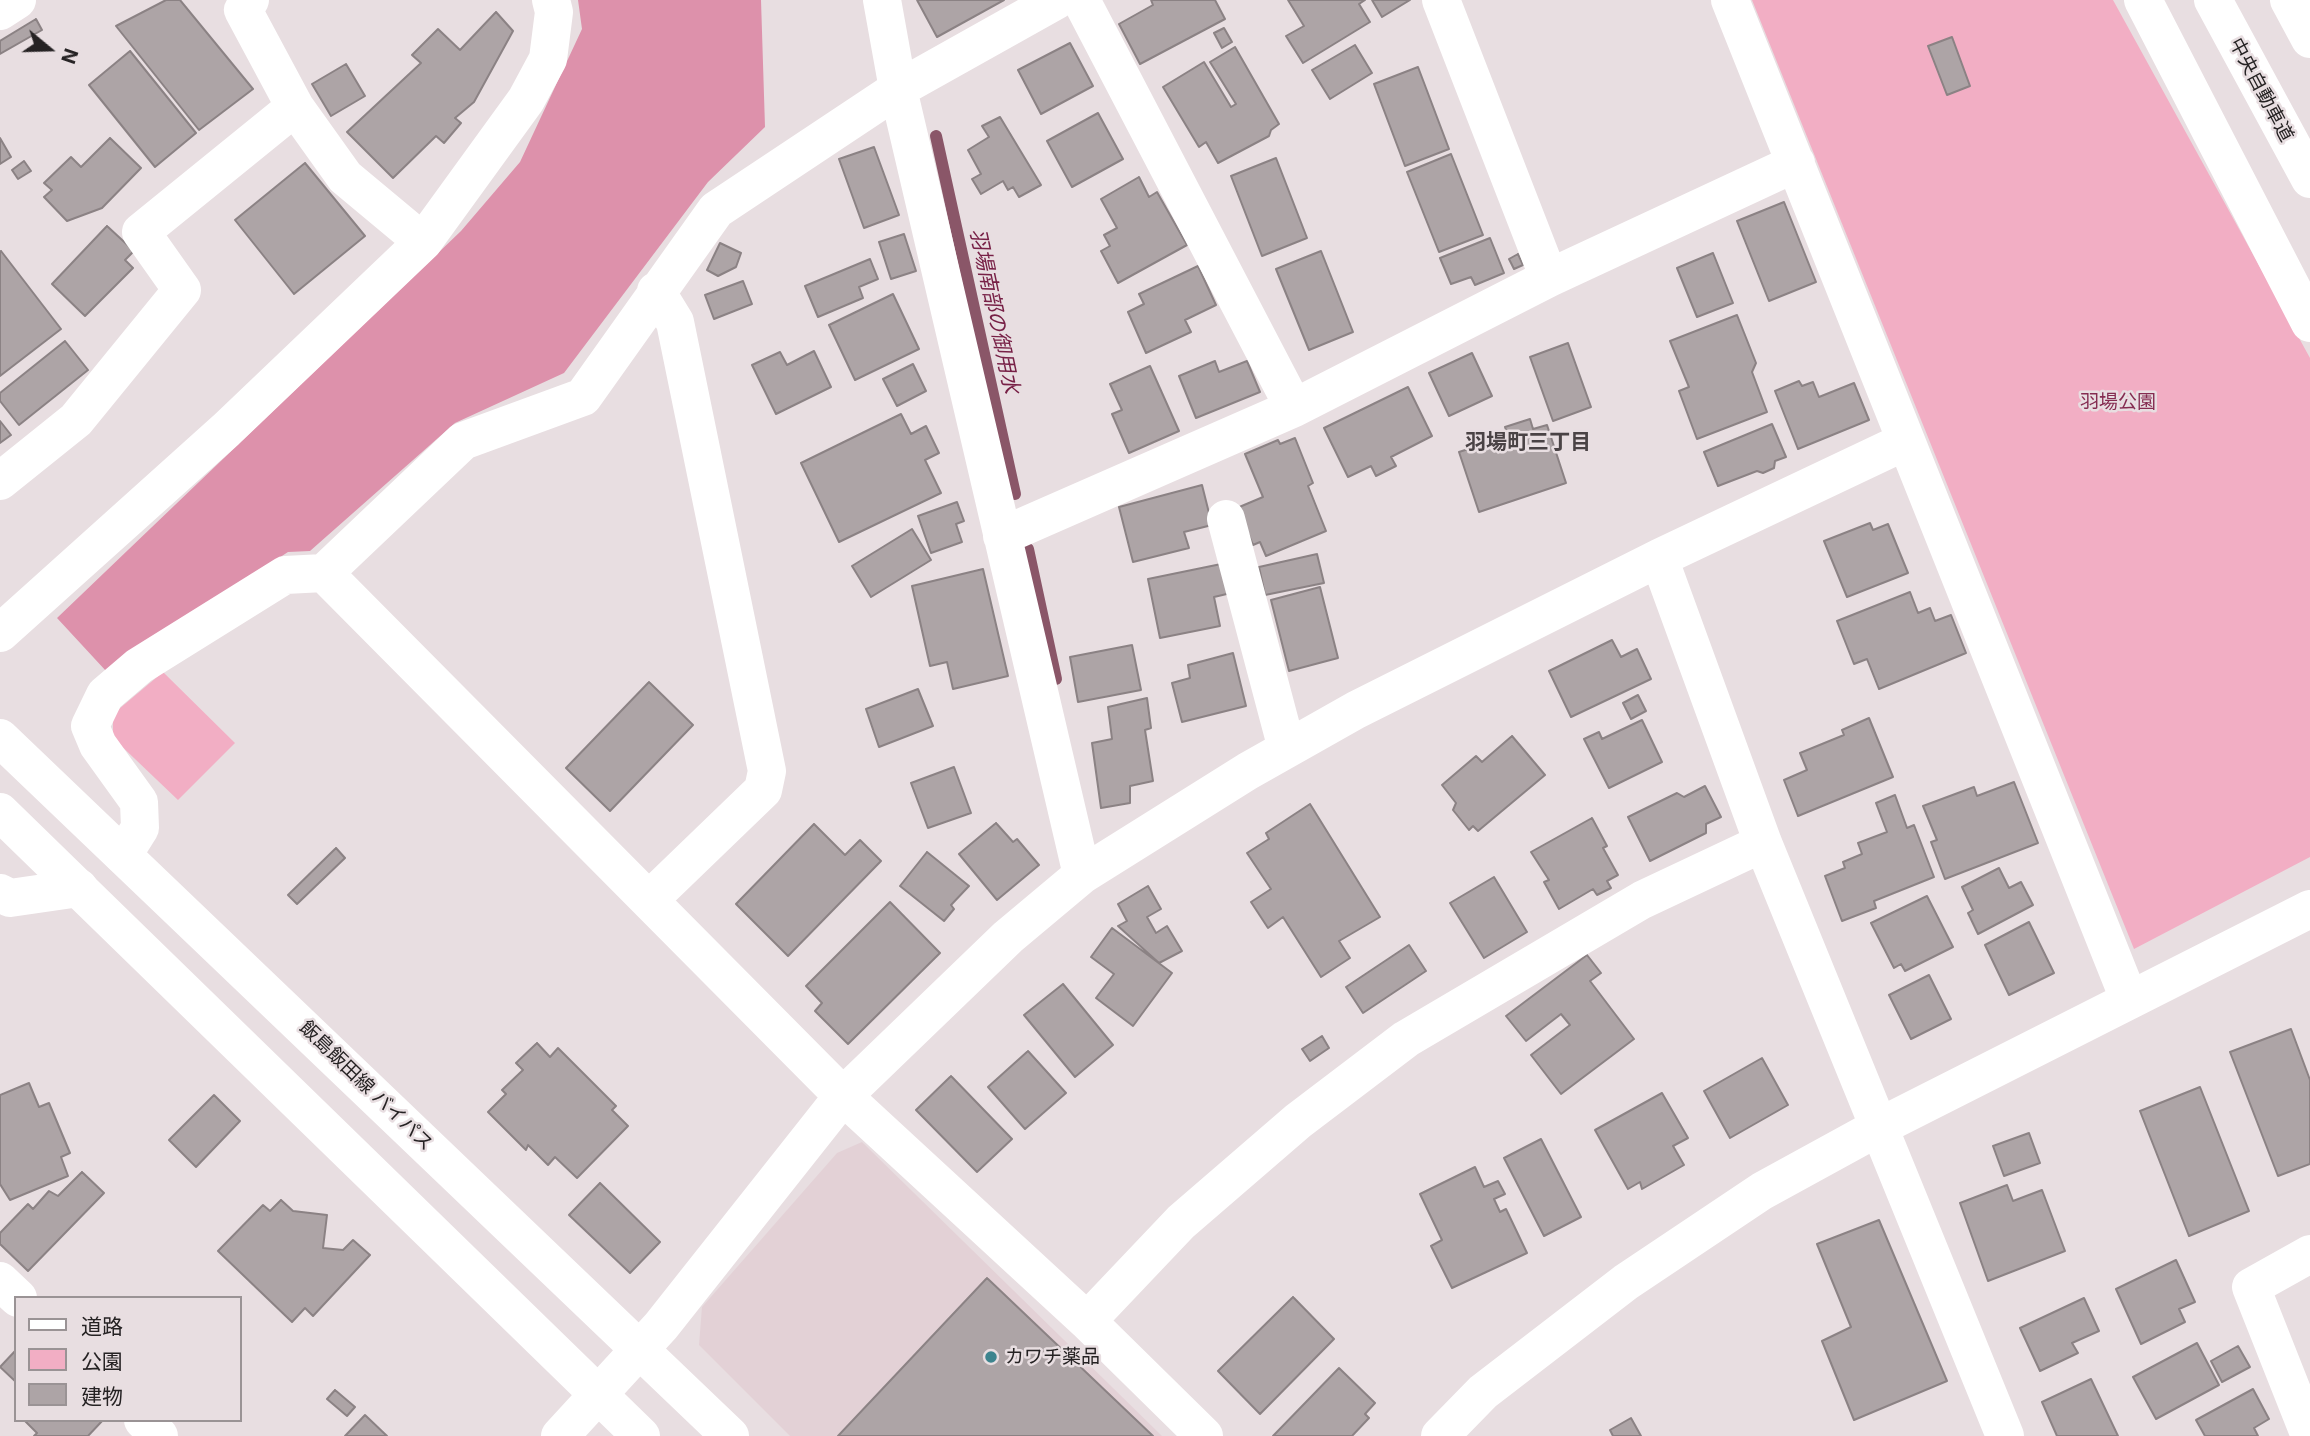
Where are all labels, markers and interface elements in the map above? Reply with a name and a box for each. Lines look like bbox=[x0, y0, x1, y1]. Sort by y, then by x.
north arrow bbox=[14, 14, 84, 84]
street label: 中央自動車道 bbox=[2224, 34, 2298, 146]
text: N bbox=[56, 45, 83, 67]
water label: 羽場南部の御用水 bbox=[964, 226, 1024, 396]
park label: 羽場公園 bbox=[2080, 391, 2156, 413]
district label: 羽場町三丁目 bbox=[1465, 430, 1591, 456]
street label: 飯島飯田線 バイパス bbox=[295, 1017, 437, 1155]
legend bbox=[14, 1296, 242, 1422]
text: 道路 bbox=[81, 1314, 123, 1339]
place label: カワチ薬品 bbox=[1005, 1346, 1100, 1368]
text: 公園 bbox=[81, 1349, 123, 1374]
marker: カワチ薬品 bbox=[983, 1349, 999, 1365]
text: 建物 bbox=[81, 1384, 123, 1409]

